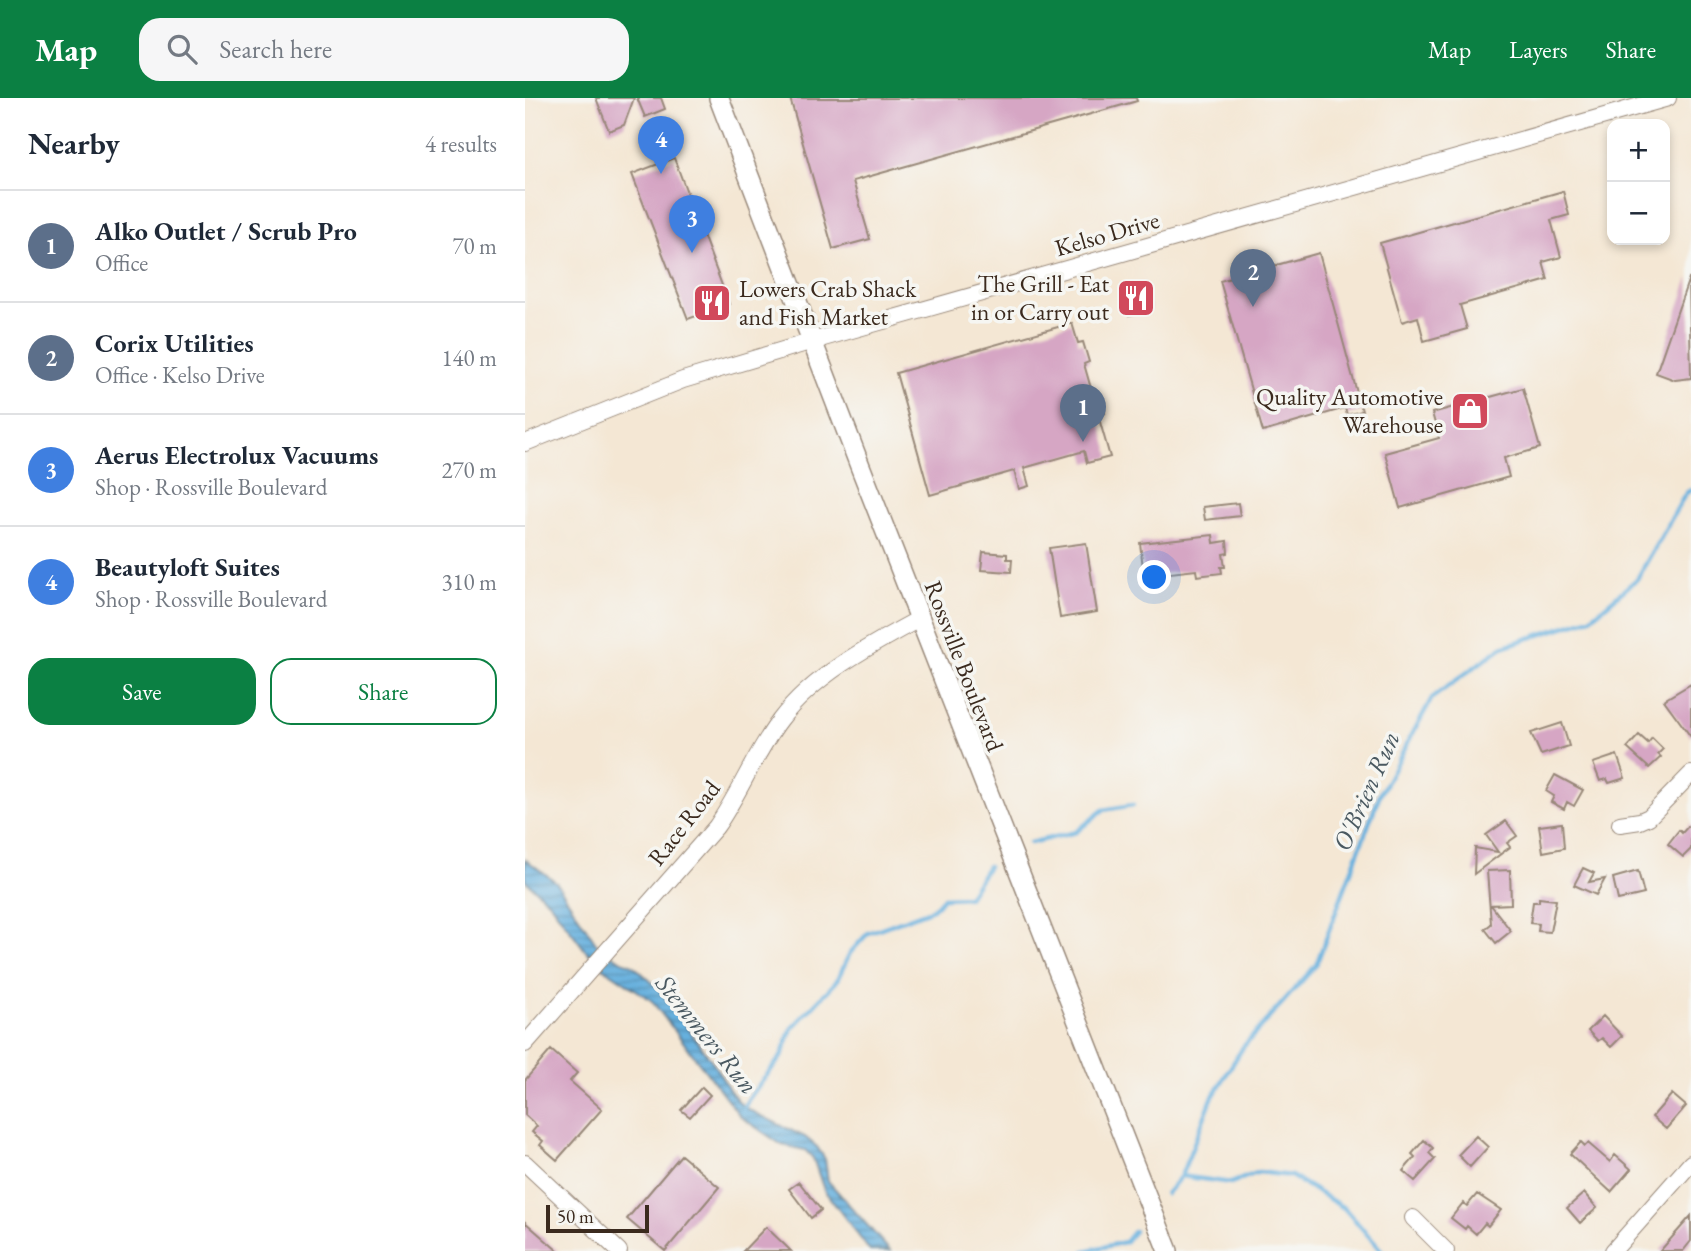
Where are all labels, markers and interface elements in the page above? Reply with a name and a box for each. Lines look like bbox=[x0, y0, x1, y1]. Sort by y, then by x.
search box bbox=[139, 18, 629, 81]
text: Map bbox=[35, 28, 97, 71]
icon: search bbox=[163, 30, 201, 68]
text: Search here bbox=[219, 32, 332, 66]
text: Map bbox=[1428, 34, 1471, 65]
text: Layers bbox=[1509, 34, 1568, 65]
text: Share bbox=[1606, 34, 1656, 65]
pin: 4 bbox=[638, 116, 684, 174]
map controls bbox=[1607, 119, 1670, 245]
button: + bbox=[1607, 119, 1670, 182]
text: Nearby bbox=[28, 124, 120, 163]
text: 4 results bbox=[425, 129, 497, 159]
button: − bbox=[1607, 182, 1670, 245]
pin: 3 bbox=[669, 195, 715, 253]
street label: Kelso Drive bbox=[1051, 204, 1163, 263]
text: Alko Outlet / Scrub Pro bbox=[95, 214, 357, 248]
text: 1 bbox=[45, 231, 57, 261]
text: 70 m bbox=[452, 231, 497, 261]
text: Office bbox=[95, 248, 148, 278]
pin: 2 bbox=[1230, 249, 1276, 307]
place label: The Grill - Eat in or Carry out bbox=[971, 268, 1109, 327]
place label: Lowers Crab Shack and Fish Market bbox=[739, 273, 917, 332]
restaurant icon: The Grill - Eat in or Carry out bbox=[1115, 277, 1157, 319]
restaurant icon: Lowers Crab Shack and Fish Market bbox=[691, 282, 733, 324]
text: Corix Utilities bbox=[95, 326, 254, 360]
text: 2 bbox=[45, 343, 57, 373]
text: 140 m bbox=[441, 343, 497, 373]
text: Office · Kelso Drive bbox=[95, 360, 265, 390]
place label: Quality Automotive Warehouse bbox=[1256, 381, 1443, 440]
pin: 1 bbox=[1060, 384, 1106, 442]
shop icon: Quality Automotive Warehouse bbox=[1449, 390, 1491, 432]
text: Aerus Electrolux Vacuums bbox=[95, 438, 378, 472]
text: 3 bbox=[45, 455, 57, 485]
text: 270 m bbox=[441, 455, 497, 485]
text: Shop · Rossville Boulevard bbox=[95, 472, 327, 502]
text: Beautyloft Suites bbox=[95, 550, 280, 584]
your location bbox=[1137, 560, 1171, 594]
text: 4 bbox=[45, 567, 57, 597]
text: 310 m bbox=[441, 567, 497, 597]
street label: Rossville Boulevard bbox=[918, 576, 1012, 756]
text: Shop · Rossville Boulevard bbox=[95, 584, 327, 614]
button: Save bbox=[28, 658, 256, 725]
button: Share bbox=[270, 658, 497, 725]
water label: O'Brien Run bbox=[1325, 726, 1407, 856]
street label: Race Road bbox=[640, 773, 727, 872]
water label: Stemmers Run bbox=[648, 966, 766, 1101]
scale bar bbox=[546, 1202, 649, 1234]
text: 50 m bbox=[557, 1204, 594, 1229]

